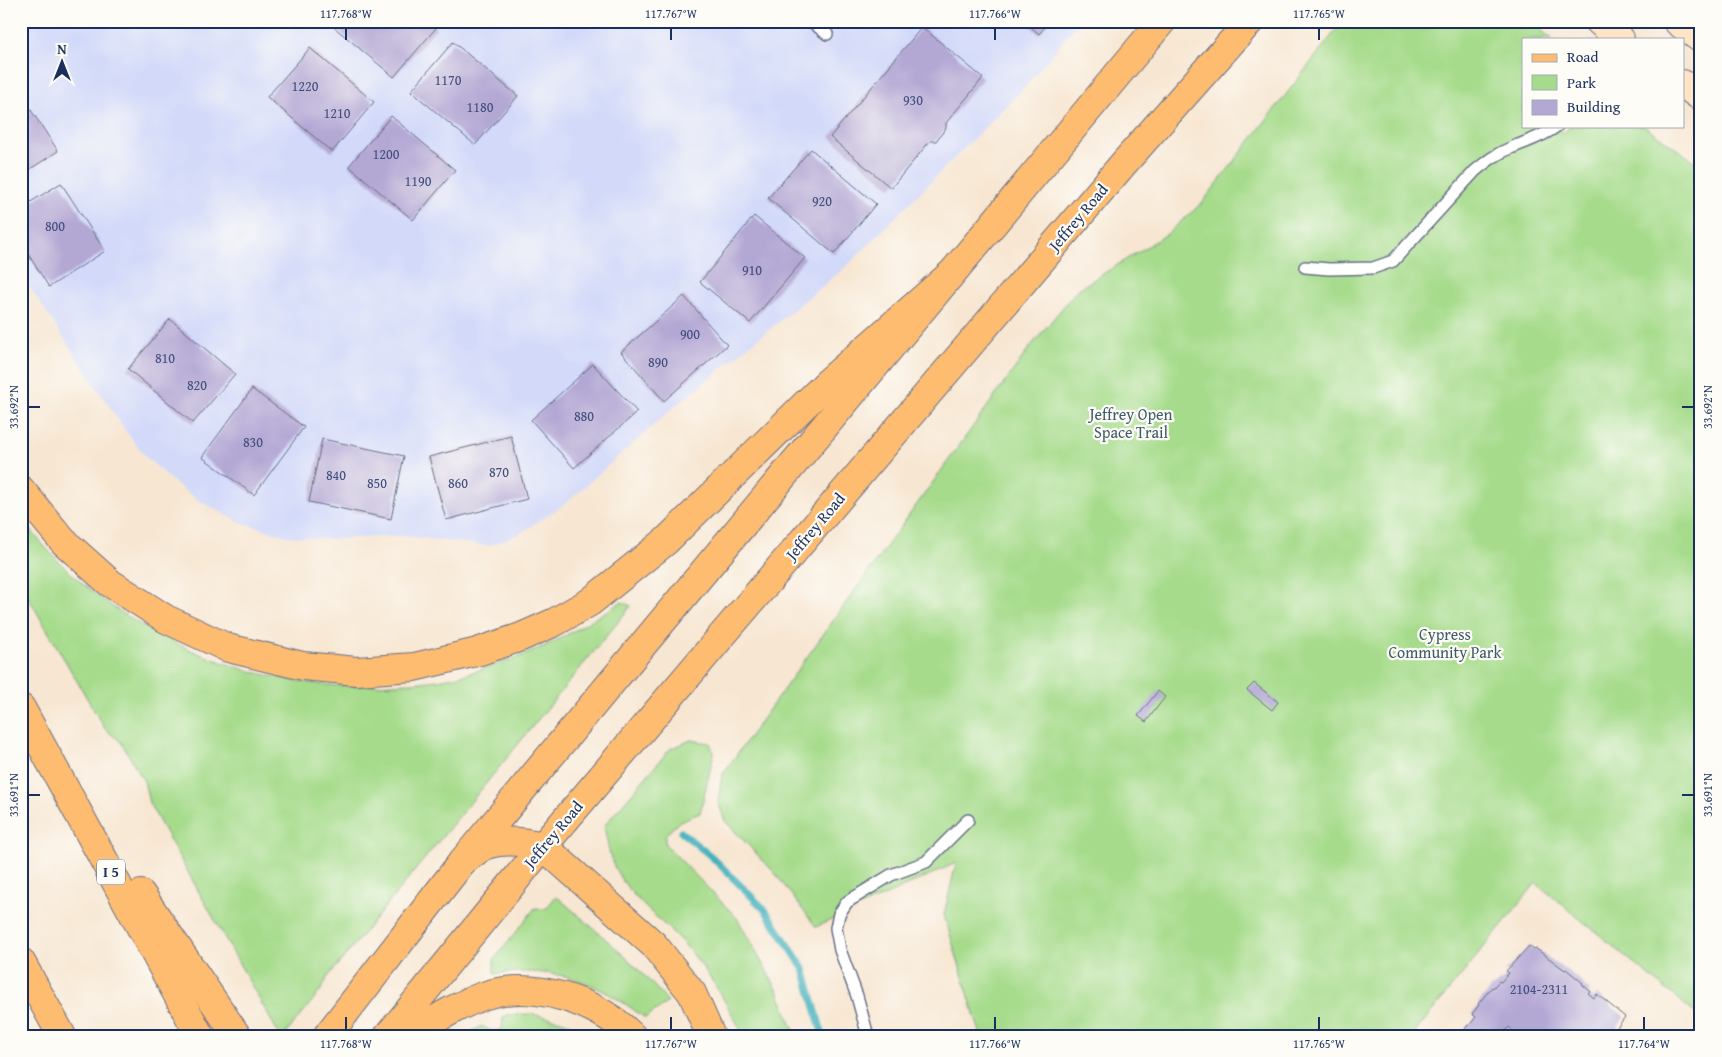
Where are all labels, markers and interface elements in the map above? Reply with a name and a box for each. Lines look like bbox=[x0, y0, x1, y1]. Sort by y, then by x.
text: 117.768°W bbox=[320, 5, 373, 22]
text: 117.767°W bbox=[645, 5, 698, 22]
text: 117.766°W bbox=[969, 5, 1022, 22]
text: 117.765°W bbox=[1293, 5, 1346, 22]
north arrow bbox=[38, 38, 88, 88]
legend bbox=[1522, 38, 1684, 128]
text: N bbox=[57, 39, 67, 59]
text: Road bbox=[1567, 46, 1598, 67]
house number: 1170 bbox=[435, 70, 462, 90]
text: Park bbox=[1567, 72, 1596, 93]
house number: 1220 bbox=[292, 76, 319, 96]
house number: 930 bbox=[903, 90, 923, 110]
text: Building bbox=[1567, 96, 1621, 117]
house number: 1180 bbox=[467, 97, 494, 117]
house number: 1210 bbox=[324, 103, 351, 123]
house number: 1200 bbox=[373, 144, 400, 164]
house number: 1190 bbox=[405, 171, 432, 191]
street label: Jeffrey Road bbox=[1041, 178, 1114, 258]
house number: 920 bbox=[812, 191, 832, 211]
house number: 800 bbox=[45, 216, 65, 236]
house number: 910 bbox=[742, 260, 762, 280]
house number: 900 bbox=[680, 324, 700, 344]
house number: 810 bbox=[155, 348, 175, 368]
house number: 890 bbox=[648, 352, 668, 372]
house number: 820 bbox=[187, 375, 207, 395]
text: 33.692°N bbox=[5, 385, 22, 429]
text: 33.692°N bbox=[1699, 385, 1716, 429]
park label: Jeffrey Open Space Trail bbox=[1088, 402, 1173, 444]
house number: 880 bbox=[574, 406, 594, 426]
house number: 830 bbox=[243, 432, 263, 452]
house number: 870 bbox=[489, 462, 509, 482]
house number: 840 bbox=[326, 465, 346, 485]
house number: 850 bbox=[367, 473, 387, 493]
house number: 860 bbox=[448, 473, 468, 493]
street label: Jeffrey Road bbox=[778, 487, 851, 567]
park label: Cypress Community Park bbox=[1388, 622, 1502, 664]
text: 33.691°N bbox=[5, 773, 22, 817]
text: 33.691°N bbox=[1699, 773, 1716, 817]
street label: Jeffrey Road bbox=[516, 795, 589, 875]
road number: I 5 bbox=[97, 860, 125, 884]
house number: 2104-2311 bbox=[1510, 979, 1568, 999]
text: 117.768°W bbox=[320, 1035, 373, 1052]
text: 117.767°W bbox=[645, 1035, 698, 1052]
text: 117.766°W bbox=[969, 1035, 1022, 1052]
text: 117.765°W bbox=[1293, 1035, 1346, 1052]
text: 117.764°W bbox=[1618, 1035, 1671, 1052]

